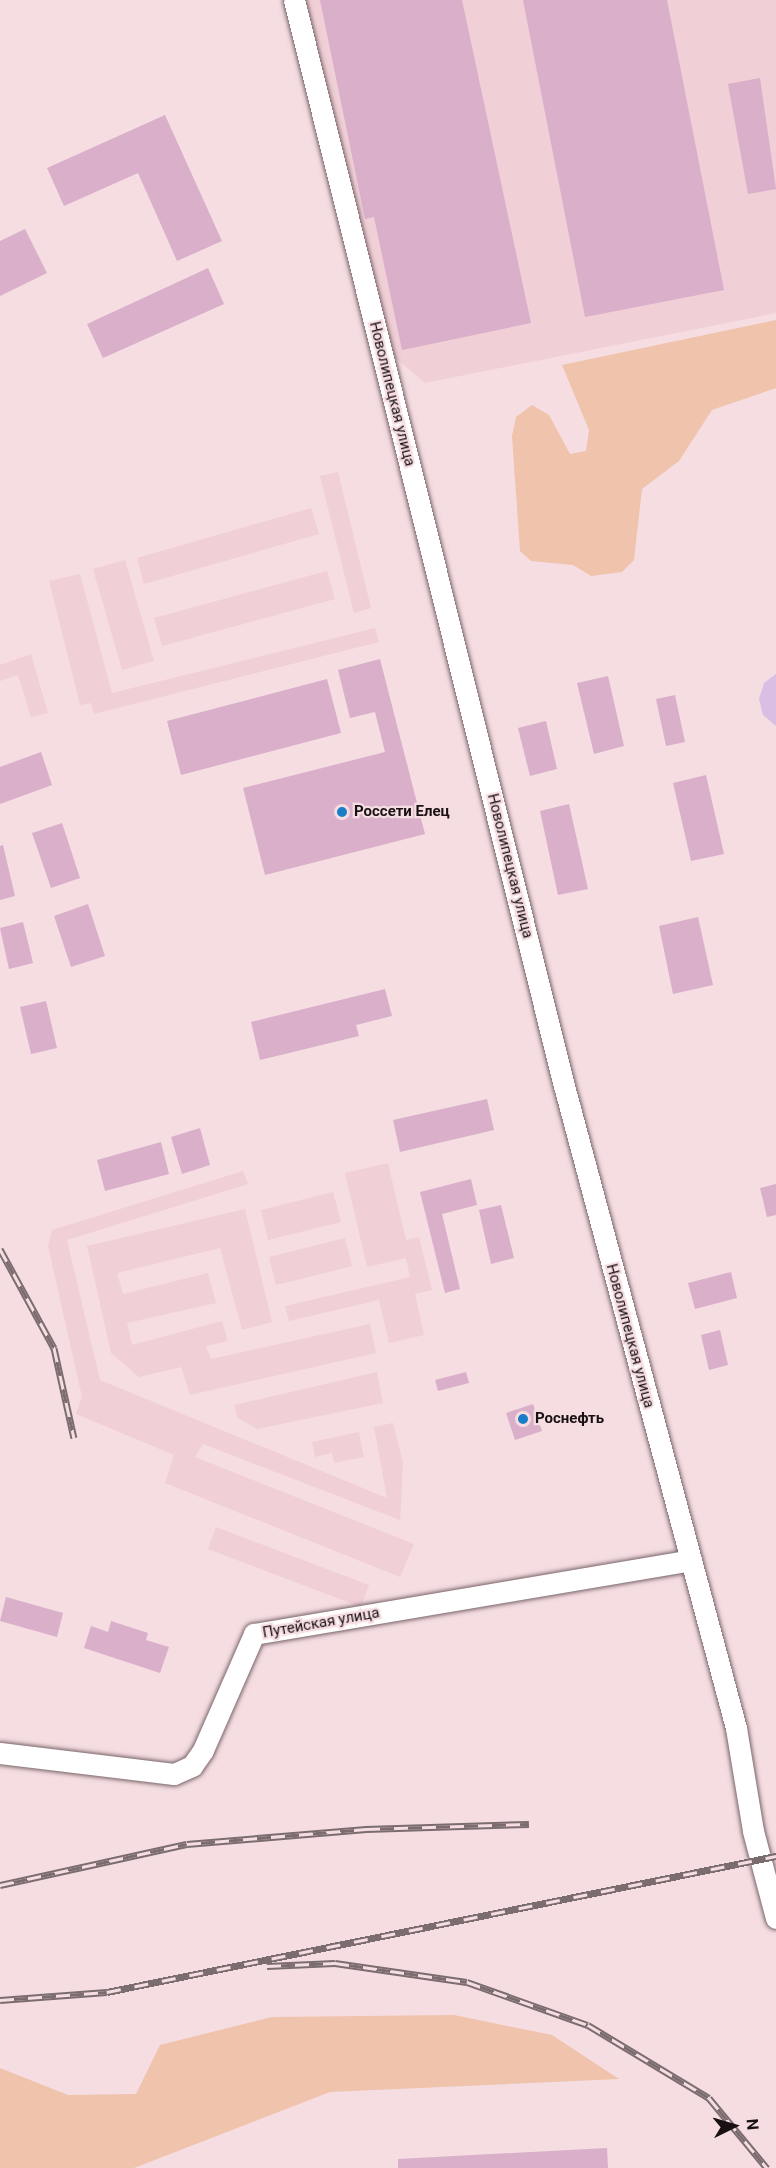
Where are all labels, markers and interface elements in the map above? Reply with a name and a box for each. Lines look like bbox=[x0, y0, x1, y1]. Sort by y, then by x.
street label: Новолипецкая улица bbox=[365, 320, 419, 468]
street label: Новолипецкая улица bbox=[483, 792, 537, 940]
place label: Россети Елец bbox=[354, 803, 450, 821]
marker: Россети Елец bbox=[335, 805, 349, 819]
street label: Новолипецкая улица bbox=[602, 1262, 658, 1410]
place label: Роснефть bbox=[535, 1410, 604, 1428]
marker: Роснефть bbox=[516, 1412, 530, 1426]
street label: Путейская улица bbox=[261, 1604, 381, 1642]
north arrow bbox=[704, 2096, 764, 2156]
text: N bbox=[742, 2118, 762, 2131]

